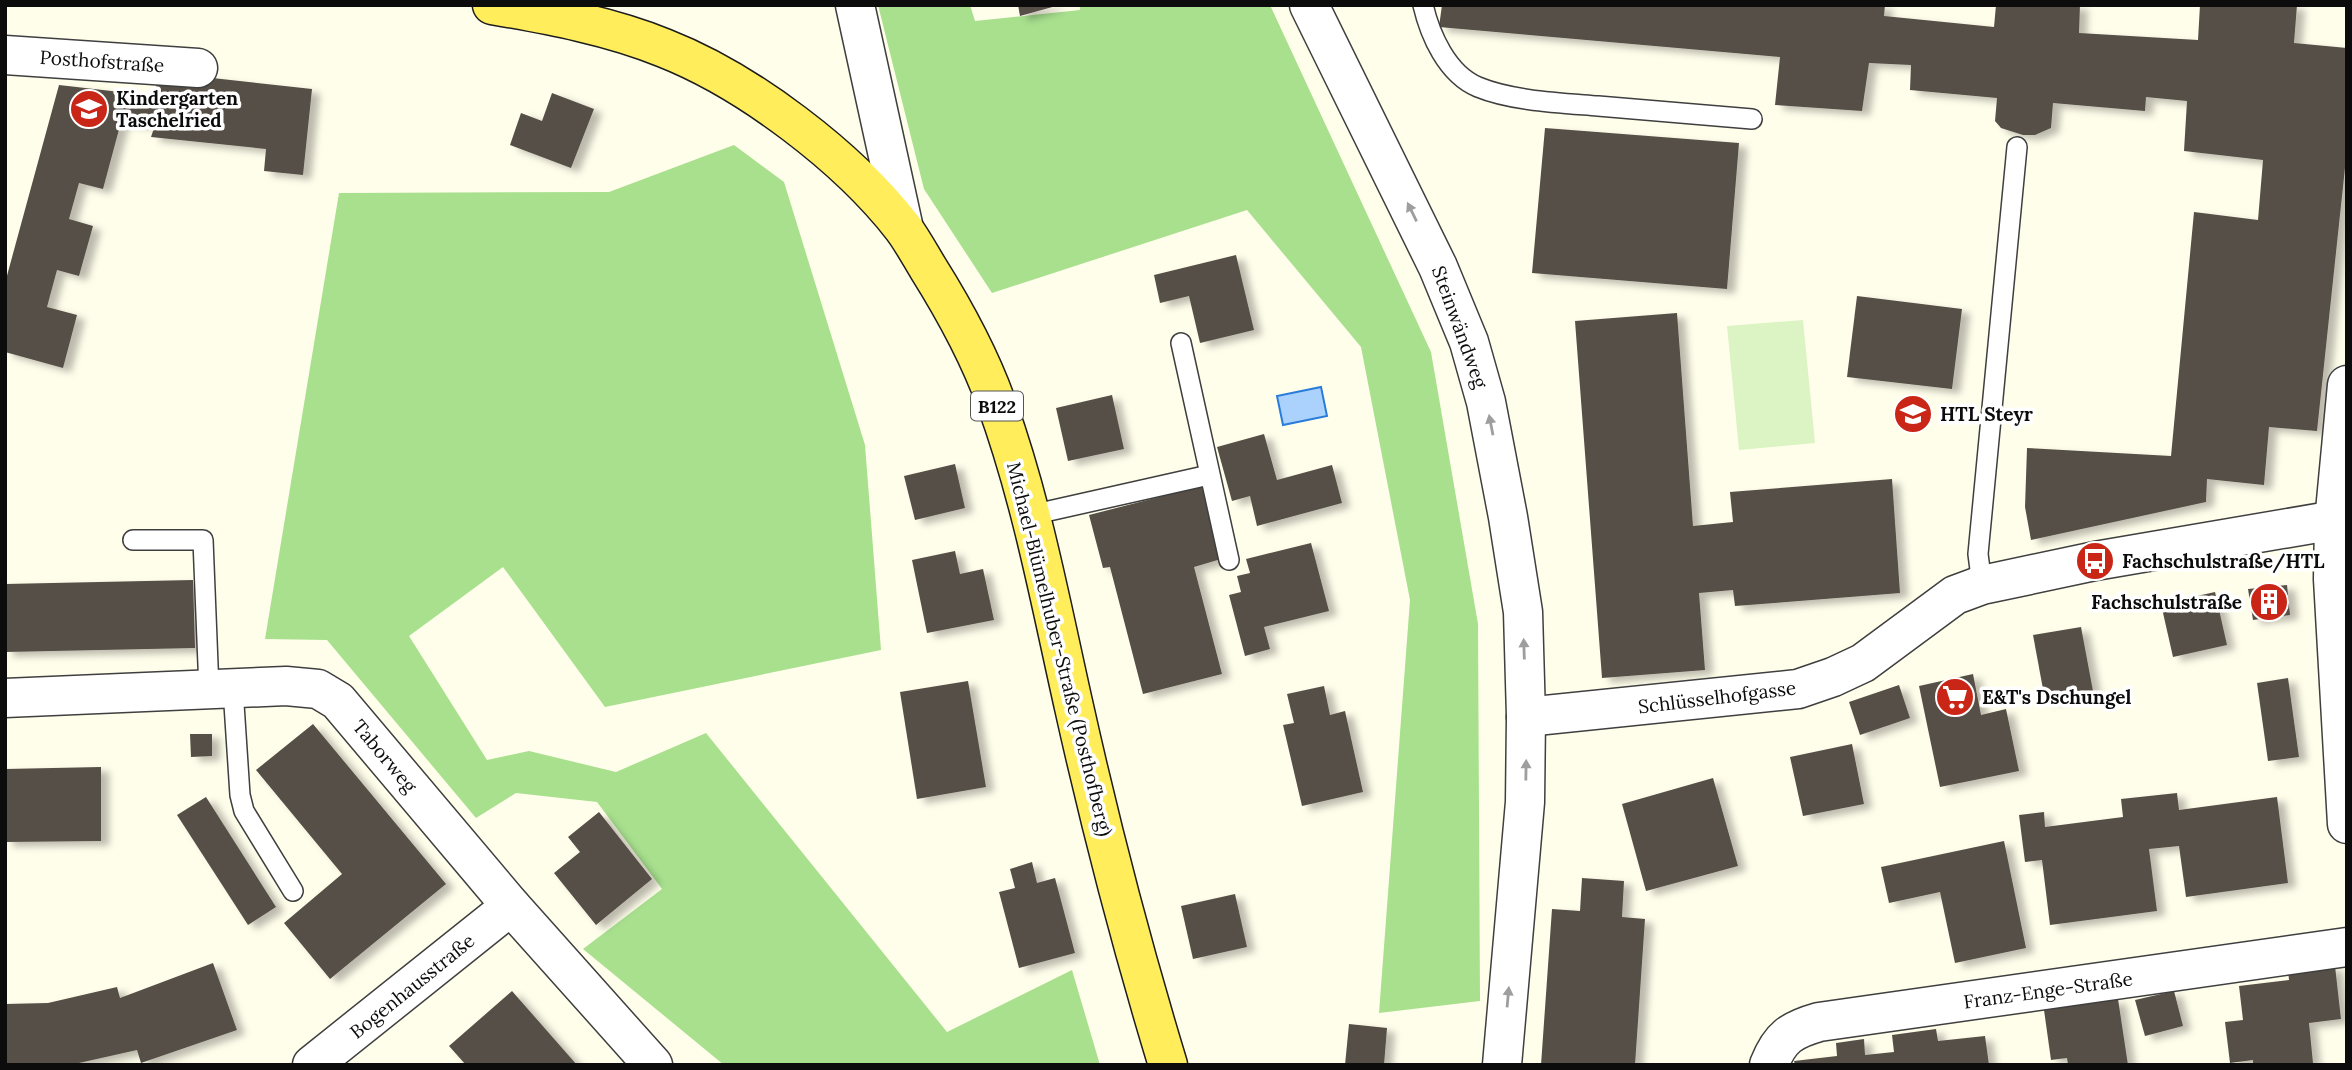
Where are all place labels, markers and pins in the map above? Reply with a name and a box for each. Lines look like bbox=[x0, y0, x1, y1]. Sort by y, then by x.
place label: Kindergarten Taschelried bbox=[116, 86, 238, 132]
school or university icon: Kindergarten Taschelried bbox=[68, 88, 110, 130]
school or university icon: HTL Steyr bbox=[1892, 393, 1934, 435]
place label: HTL Steyr bbox=[1940, 402, 2033, 426]
bus stop icon: Fachschulstraße/HTL bbox=[2074, 540, 2116, 582]
place label: Fachschulstraße/HTL bbox=[2122, 549, 2325, 574]
building icon: Fachschulstraße bbox=[2248, 581, 2290, 623]
place label: Fachschulstraße bbox=[2091, 590, 2242, 614]
supermarket icon: E&T's Dschungel bbox=[1934, 676, 1976, 718]
place label: E&T's Dschungel bbox=[1982, 685, 2132, 709]

